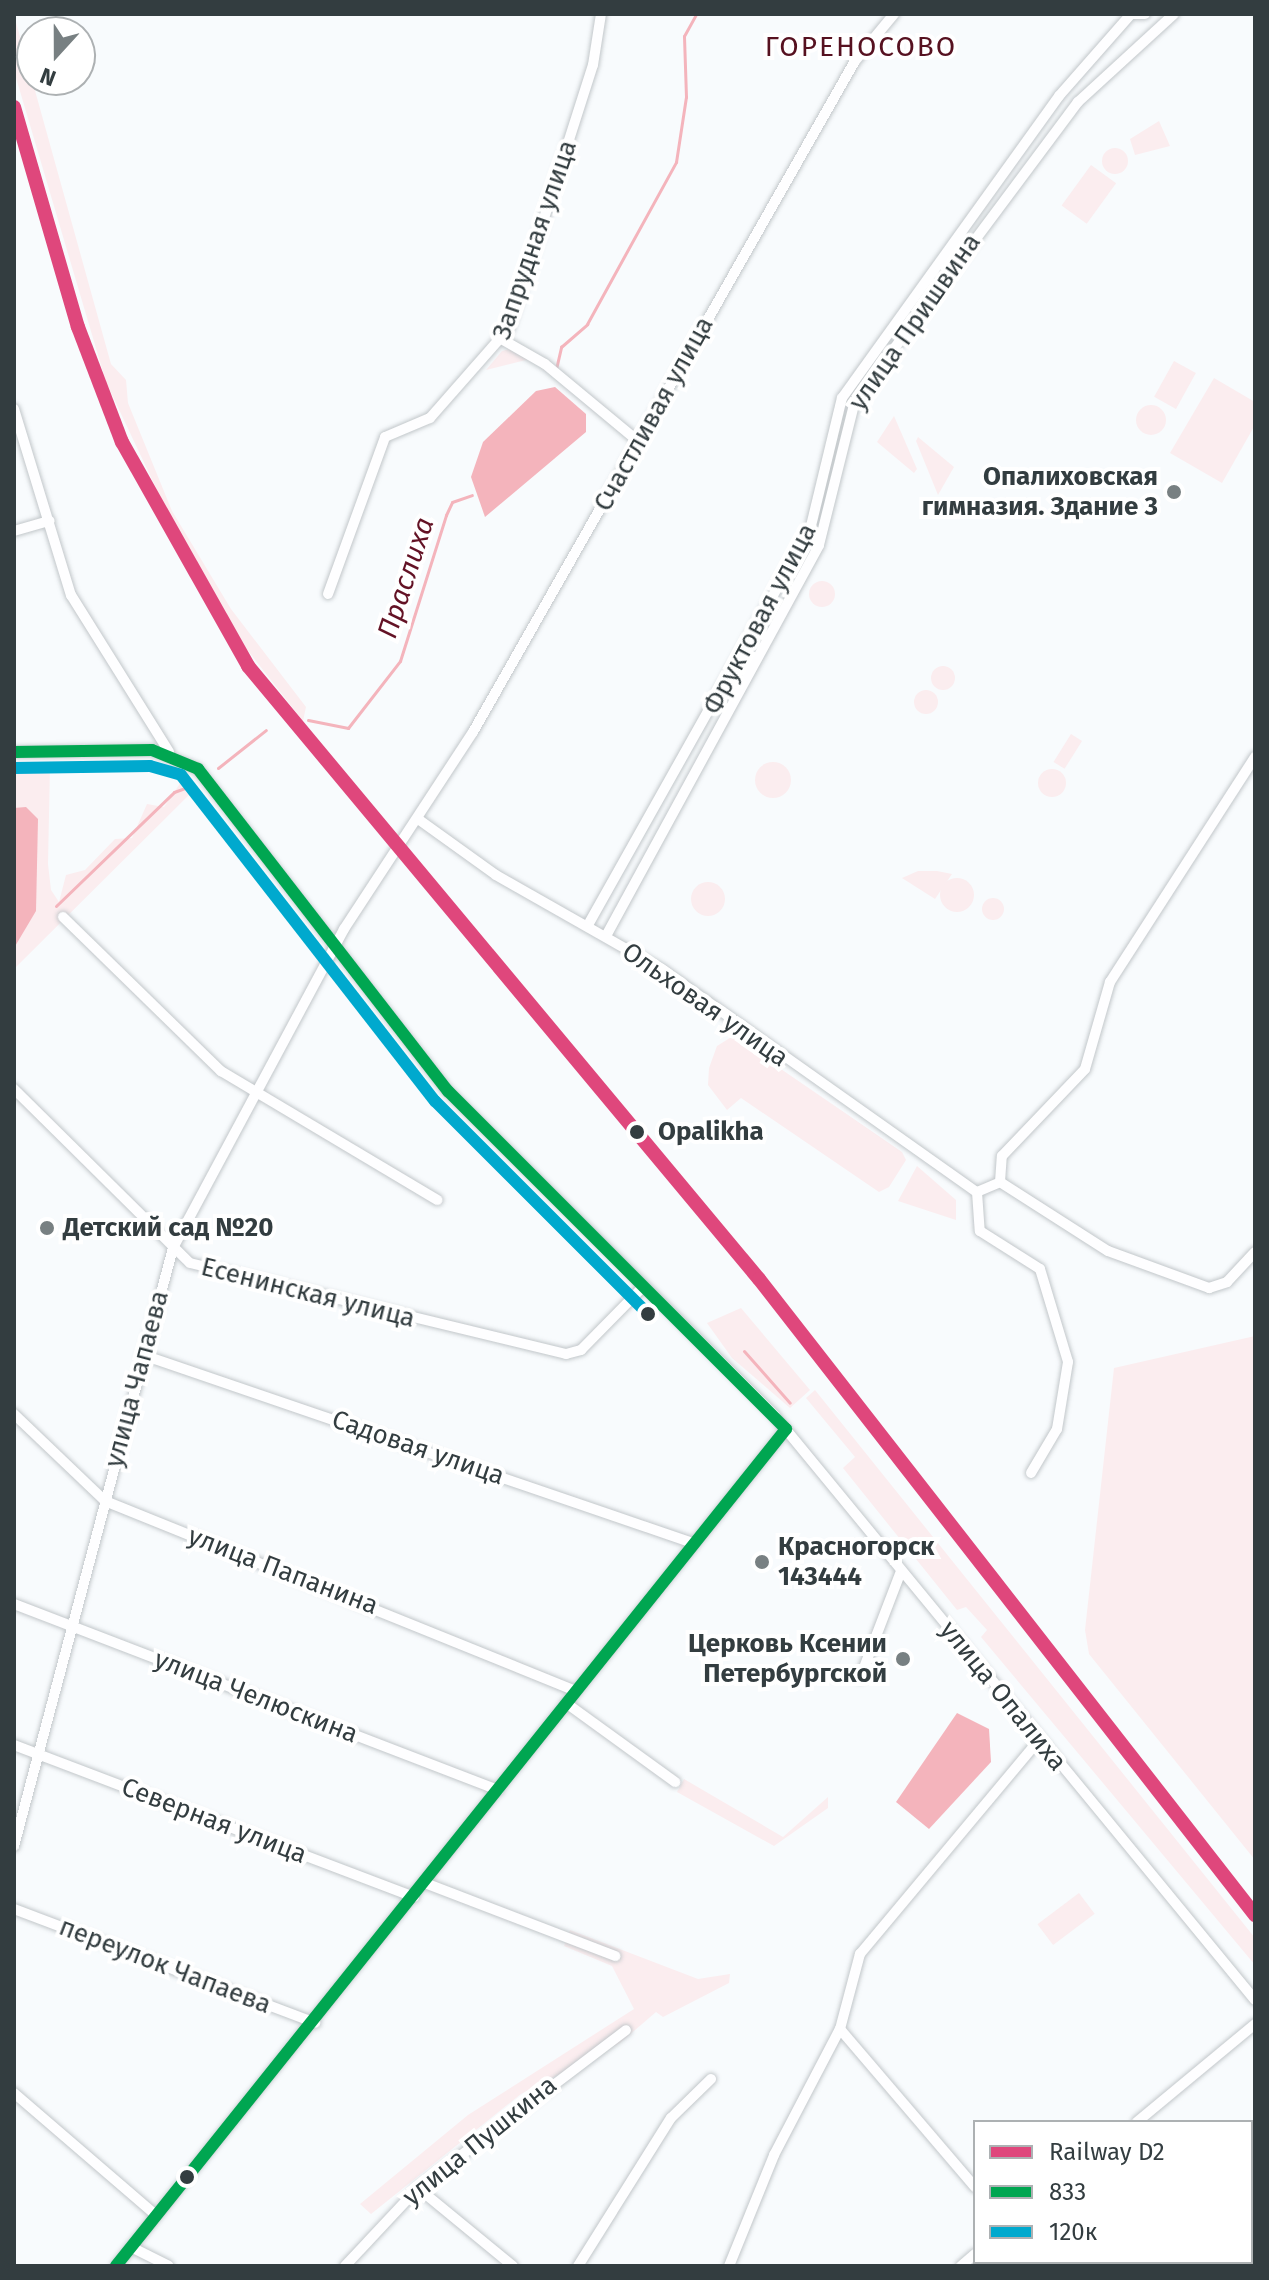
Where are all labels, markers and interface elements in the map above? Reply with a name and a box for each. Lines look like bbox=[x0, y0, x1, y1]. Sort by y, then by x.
north arrow bbox=[16, 16, 96, 96]
district label: ГОРЕНОСОВО bbox=[765, 30, 957, 64]
text: N bbox=[36, 62, 60, 92]
street label: Запрудная улица bbox=[486, 136, 584, 344]
street label: улица Пришвина bbox=[842, 228, 988, 416]
street label: Счастливая улица bbox=[588, 311, 720, 517]
place label: Опалиховская гимназия. Здание 3 bbox=[922, 461, 1158, 522]
marker: Опалиховская гимназия. Здание 3 bbox=[1165, 483, 1183, 501]
water label: Праслиха bbox=[371, 513, 441, 643]
street label: Фруктовая улица bbox=[697, 518, 823, 720]
street label: Ольховая улица bbox=[616, 936, 794, 1074]
place label: Opalikha bbox=[658, 1116, 764, 1148]
marker: Opalikha bbox=[623, 1118, 651, 1146]
place label: Детский сад №20 bbox=[63, 1212, 273, 1244]
marker: Детский сад №20 bbox=[38, 1219, 56, 1237]
street label: Есенинская улица bbox=[198, 1251, 418, 1335]
street label: улица Чапаева bbox=[98, 1287, 176, 1471]
unlabelled marker bbox=[640, 1306, 656, 1322]
street label: Садовая улица bbox=[328, 1404, 508, 1492]
street label: улица Папанина bbox=[184, 1520, 382, 1622]
place label: Красногорск 143444 bbox=[778, 1531, 935, 1592]
marker: Красногорск 143444 bbox=[753, 1553, 771, 1571]
street label: улица Опалиха bbox=[933, 1615, 1073, 1777]
place label: Церковь Ксении Петербургской bbox=[688, 1628, 887, 1690]
street label: улица Челюскина bbox=[150, 1644, 362, 1750]
marker: Церковь Ксении Петербургской bbox=[894, 1650, 912, 1668]
street label: Северная улица bbox=[117, 1771, 311, 1871]
street label: переулок Чапаева bbox=[55, 1911, 275, 2021]
street label: улица Пушкина bbox=[397, 2069, 563, 2213]
legend bbox=[973, 2120, 1253, 2264]
text: Railway D2 bbox=[1049, 2138, 1165, 2166]
unlabelled marker bbox=[179, 2169, 195, 2185]
text: 833 bbox=[1049, 2178, 1086, 2206]
text: 120к bbox=[1049, 2218, 1097, 2246]

